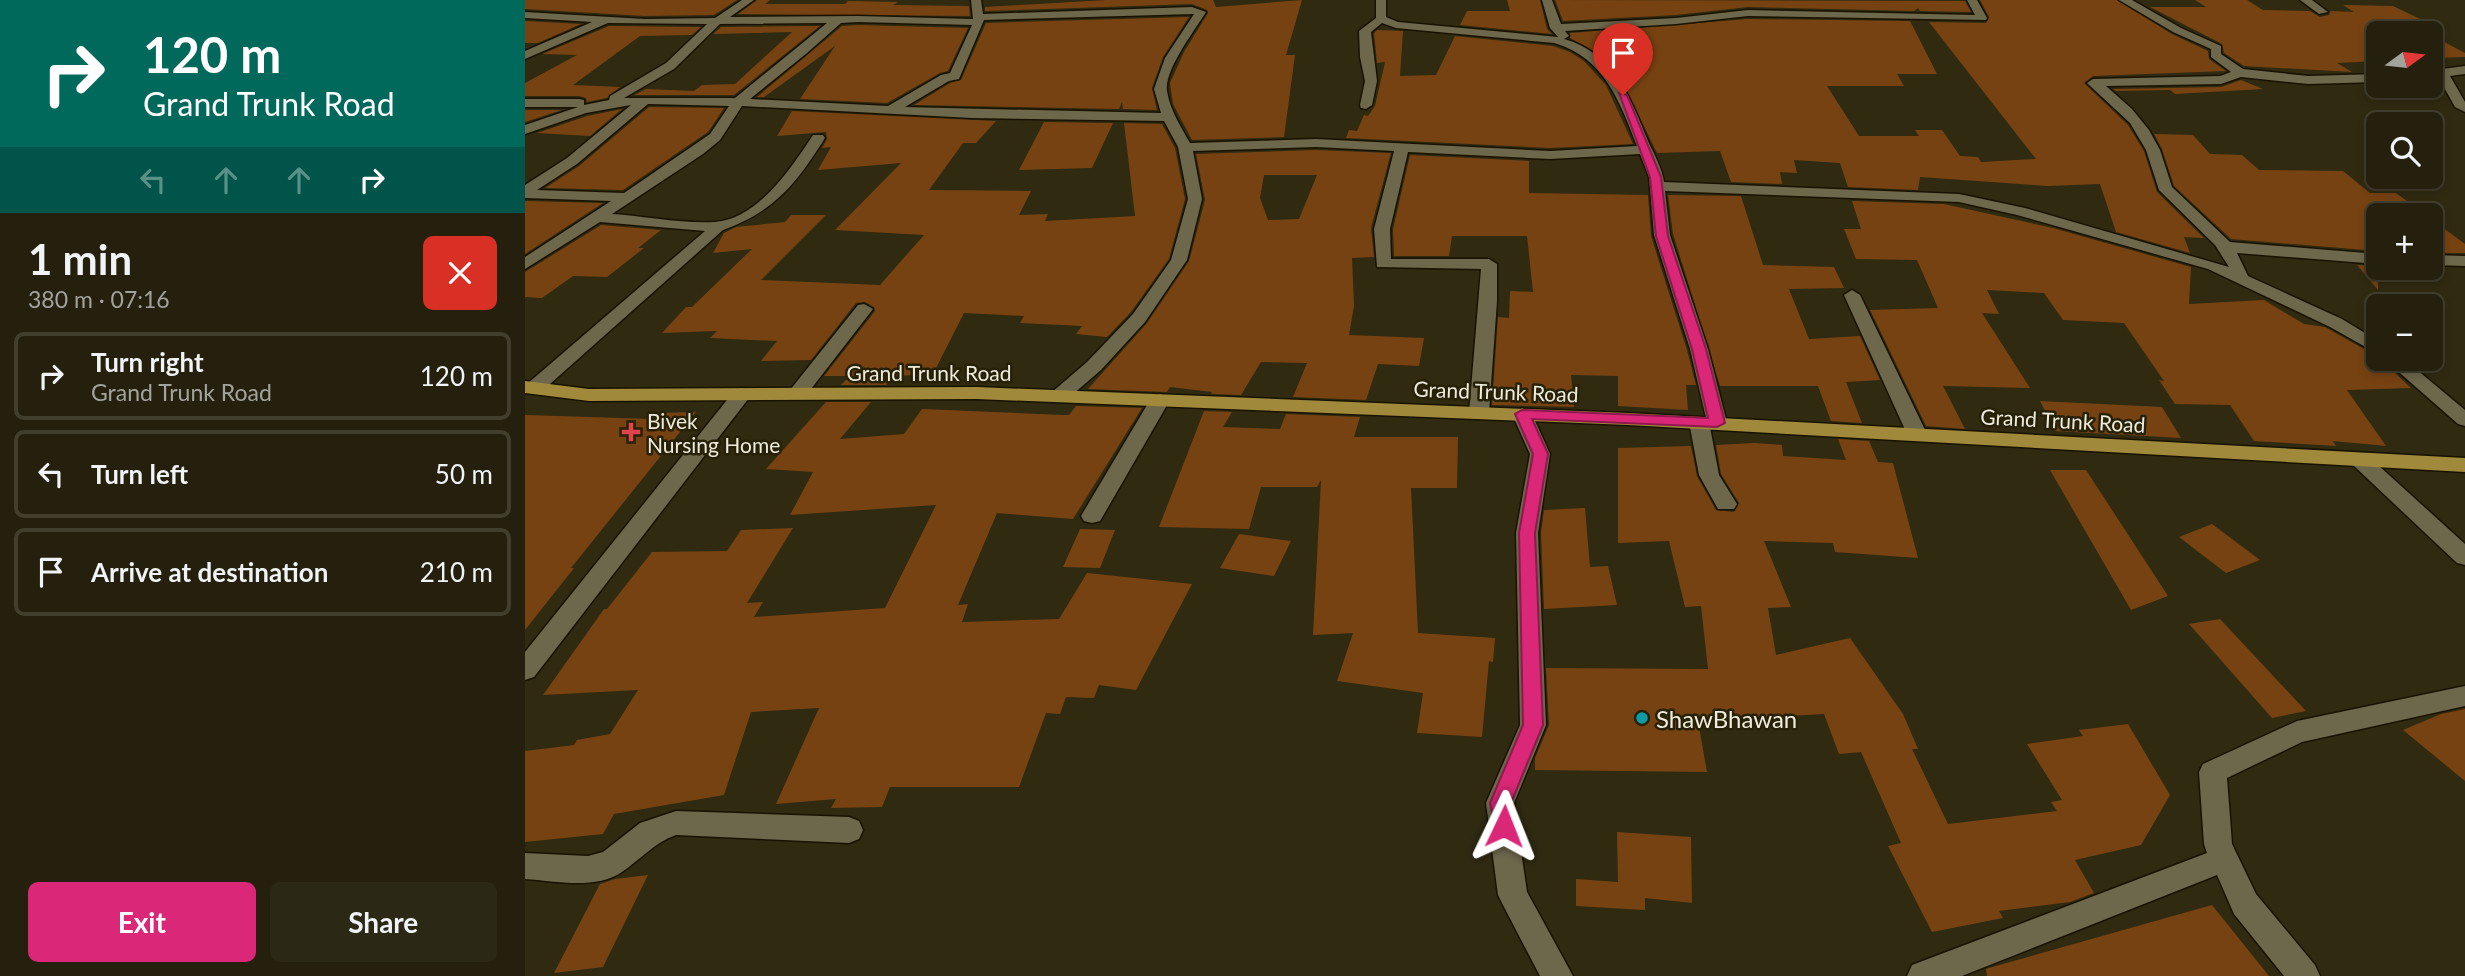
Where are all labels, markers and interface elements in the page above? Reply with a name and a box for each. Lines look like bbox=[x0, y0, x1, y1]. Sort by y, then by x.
north arrow bbox=[2366, 21, 2443, 98]
map controls bbox=[2366, 21, 2443, 371]
pin bbox=[1593, 23, 1653, 95]
text: 120 m bbox=[143, 25, 281, 83]
icon: right bbox=[28, 28, 119, 119]
icon: arrive bbox=[1604, 34, 1642, 72]
text: Grand Trunk Road bbox=[143, 84, 395, 123]
button: search bbox=[2366, 112, 2443, 189]
icon: left bbox=[134, 161, 172, 199]
icon: ahead bbox=[207, 161, 245, 199]
icon: ahead bbox=[280, 161, 318, 199]
icon: right bbox=[353, 161, 391, 199]
button: + bbox=[2366, 203, 2443, 280]
text: 1 min bbox=[28, 234, 132, 284]
button: close bbox=[423, 236, 497, 310]
text: 380 m · 07:16 bbox=[28, 285, 170, 313]
button: − bbox=[2366, 294, 2443, 371]
text: Turn right bbox=[91, 346, 204, 378]
icon: right bbox=[32, 357, 70, 395]
text: 120 m bbox=[420, 360, 493, 392]
street label: Grand Trunk Road bbox=[846, 360, 1012, 385]
street label: Grand Trunk Road bbox=[1413, 376, 1579, 406]
text: Grand Trunk Road bbox=[91, 378, 272, 406]
street label: Grand Trunk Road bbox=[1980, 403, 2146, 437]
place label: Bivek Nursing Home bbox=[647, 408, 780, 457]
marker: Bivek Nursing Home bbox=[621, 422, 641, 442]
icon: left bbox=[32, 455, 70, 493]
text: Turn left bbox=[91, 458, 188, 490]
text: 50 m bbox=[435, 458, 493, 490]
icon: arrive bbox=[32, 553, 70, 591]
text: Arrive at destination bbox=[91, 556, 328, 588]
text: 210 m bbox=[420, 556, 493, 588]
place label: ShawBhawan bbox=[1656, 704, 1797, 733]
marker: ShawBhawan bbox=[1634, 710, 1650, 726]
position arrow bbox=[1467, 789, 1541, 863]
button: Exit bbox=[28, 882, 256, 962]
button: Share bbox=[270, 882, 497, 962]

